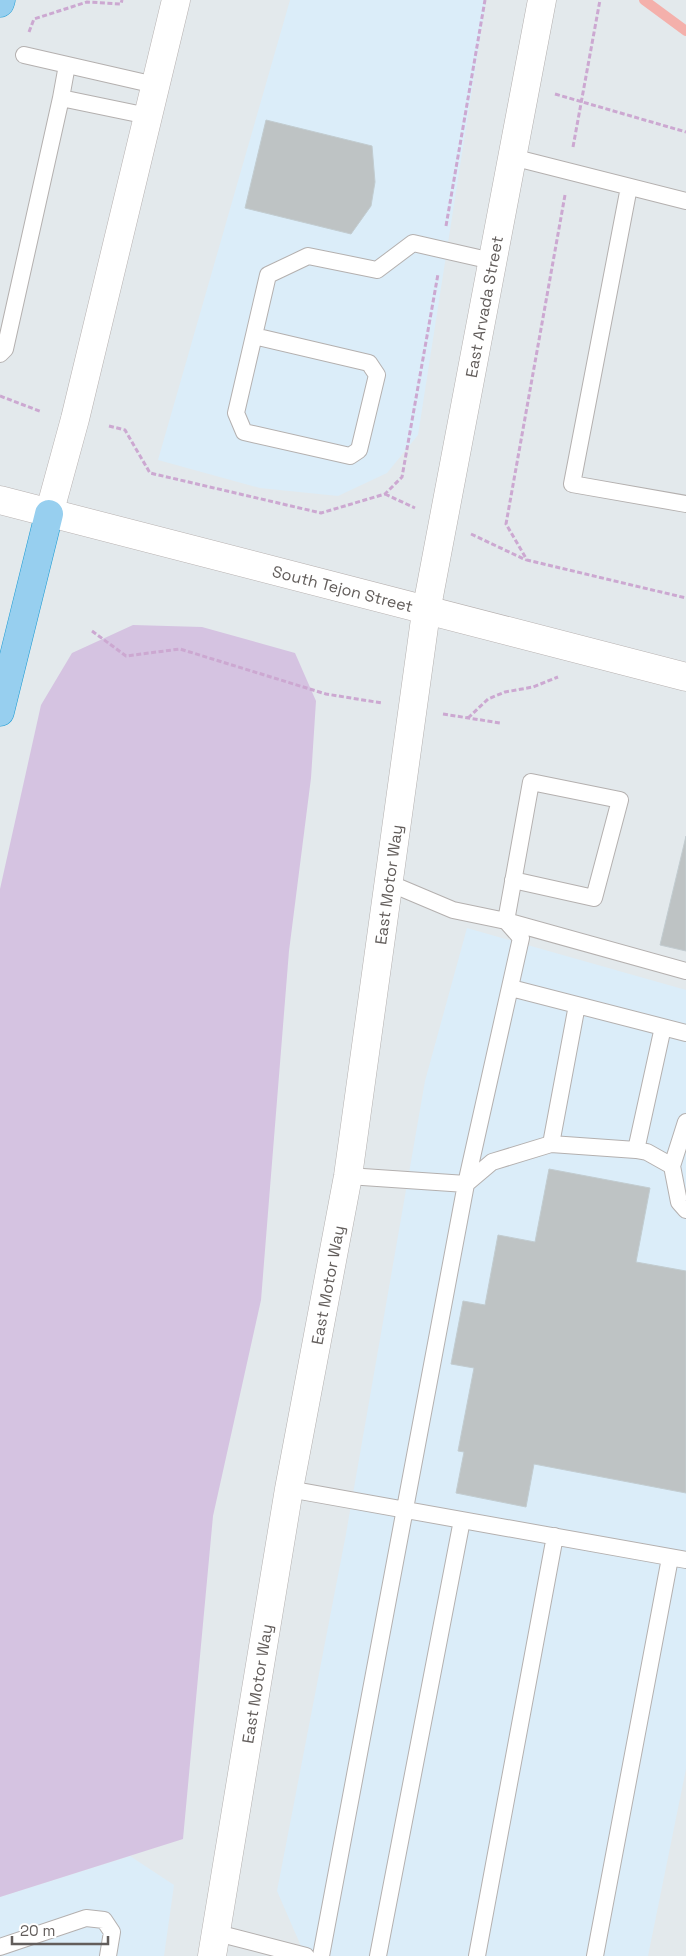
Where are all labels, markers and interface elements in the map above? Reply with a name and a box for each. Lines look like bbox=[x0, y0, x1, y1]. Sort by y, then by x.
street label: East Arvada Street bbox=[460, 234, 508, 379]
street label: South Tejon Street bbox=[270, 560, 415, 617]
street label: East Motor Way bbox=[370, 823, 407, 946]
street label: East Motor Way bbox=[306, 1224, 349, 1346]
street label: East Motor Way bbox=[237, 1622, 277, 1745]
scale bar bbox=[12, 1914, 109, 1946]
text: 20 m bbox=[20, 1921, 55, 1940]

